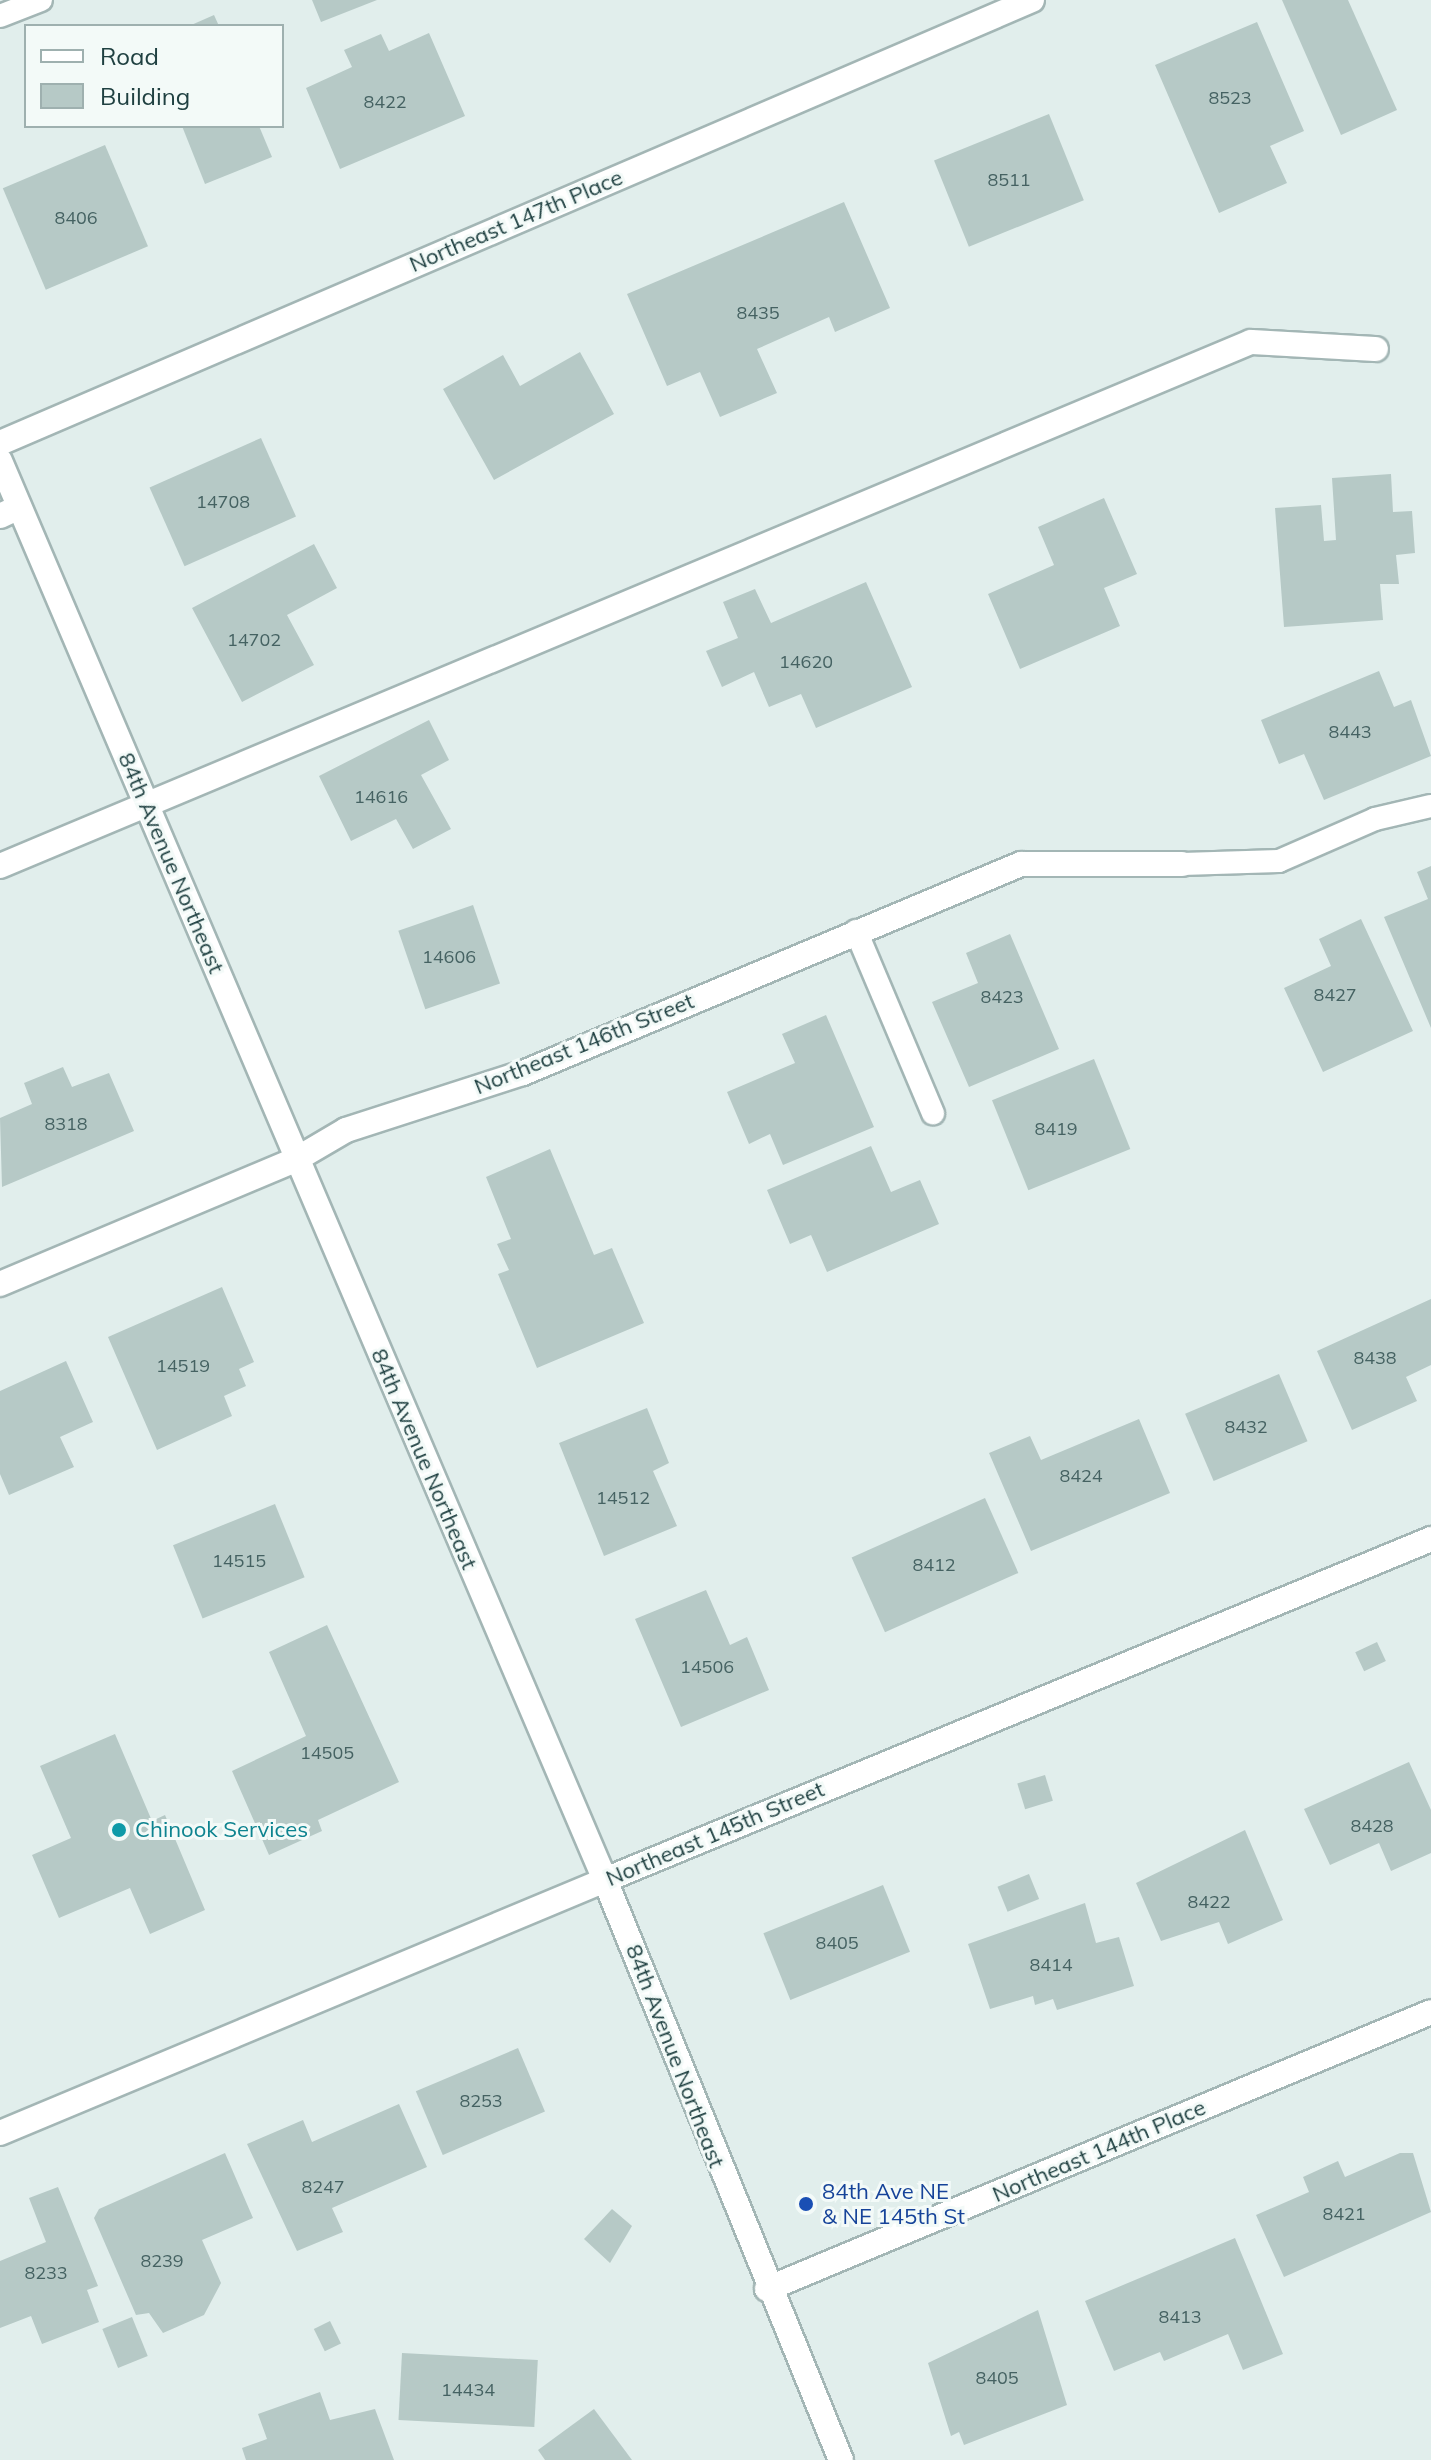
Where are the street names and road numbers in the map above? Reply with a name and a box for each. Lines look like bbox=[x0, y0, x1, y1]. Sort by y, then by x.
street label: Northeast 147th Place bbox=[405, 164, 627, 278]
street label: 84th Avenue Northeast bbox=[113, 749, 229, 977]
street label: Northeast 146th Street bbox=[470, 988, 698, 1100]
street label: 84th Avenue Northeast bbox=[366, 1345, 482, 1573]
street label: Northeast 145th Street bbox=[602, 1776, 828, 1892]
street label: 84th Avenue Northeast bbox=[620, 1941, 730, 2171]
street label: Northeast 144th Place bbox=[988, 2094, 1210, 2208]

